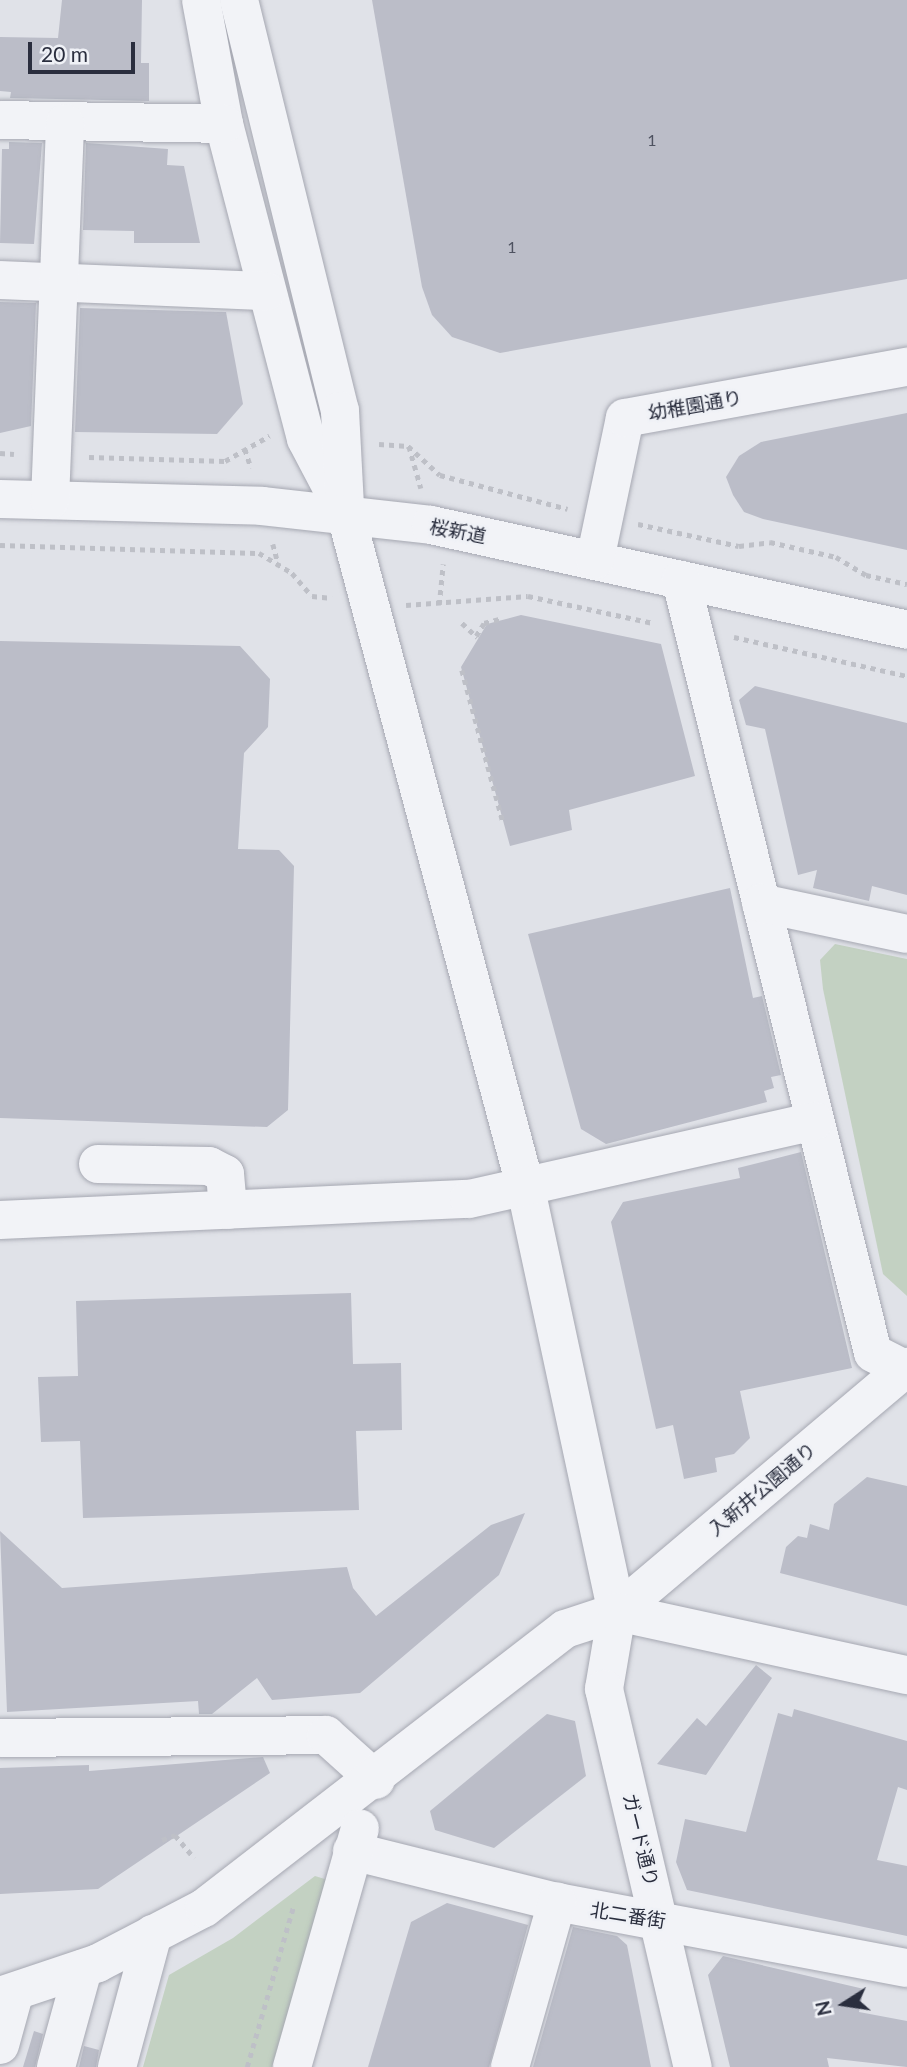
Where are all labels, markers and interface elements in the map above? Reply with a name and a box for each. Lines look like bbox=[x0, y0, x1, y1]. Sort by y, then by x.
scale bar bbox=[32, 28, 138, 72]
text: 20 m bbox=[41, 41, 88, 66]
house number: 1 bbox=[647, 130, 657, 150]
house number: 1 bbox=[507, 237, 517, 257]
street label: 幼稚園通り bbox=[646, 386, 744, 424]
street label: 桜新道 bbox=[428, 514, 488, 548]
street label: 入新井公園通り bbox=[704, 1438, 820, 1540]
street label: ガード通り bbox=[618, 1791, 664, 1889]
street label: 北二番街 bbox=[589, 1898, 667, 1932]
north arrow bbox=[809, 1969, 879, 2039]
text: N bbox=[810, 1999, 836, 2018]

